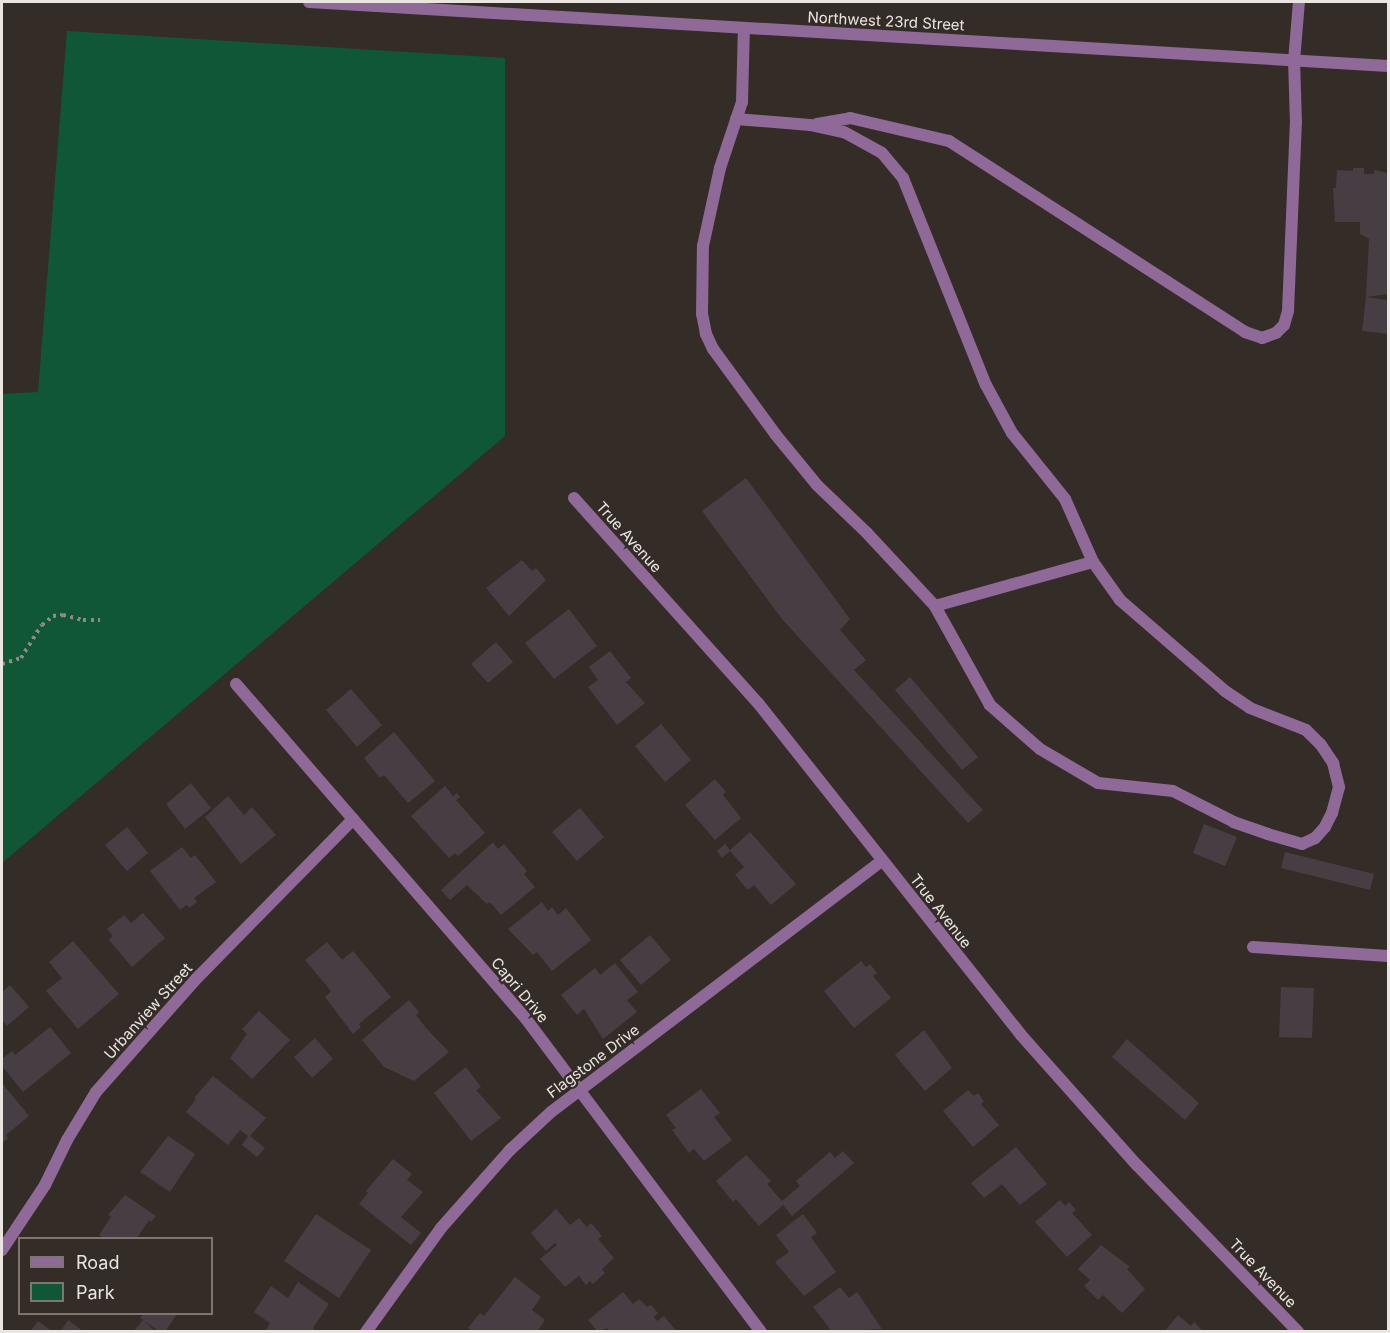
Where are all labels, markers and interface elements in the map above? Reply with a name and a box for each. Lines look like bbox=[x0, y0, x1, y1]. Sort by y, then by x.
street label: Northwest 23rd Street bbox=[807, 8, 965, 34]
street label: True Avenue bbox=[593, 498, 665, 576]
street label: True Avenue bbox=[907, 870, 975, 952]
street label: Capri Drive bbox=[488, 954, 552, 1026]
street label: Urbanview Street bbox=[100, 959, 196, 1063]
street label: Flagstone Drive bbox=[543, 1020, 643, 1102]
street label: True Avenue bbox=[1226, 1235, 1300, 1311]
legend bbox=[18, 1237, 213, 1315]
text: Road bbox=[76, 1252, 119, 1273]
text: Park bbox=[76, 1282, 115, 1303]

